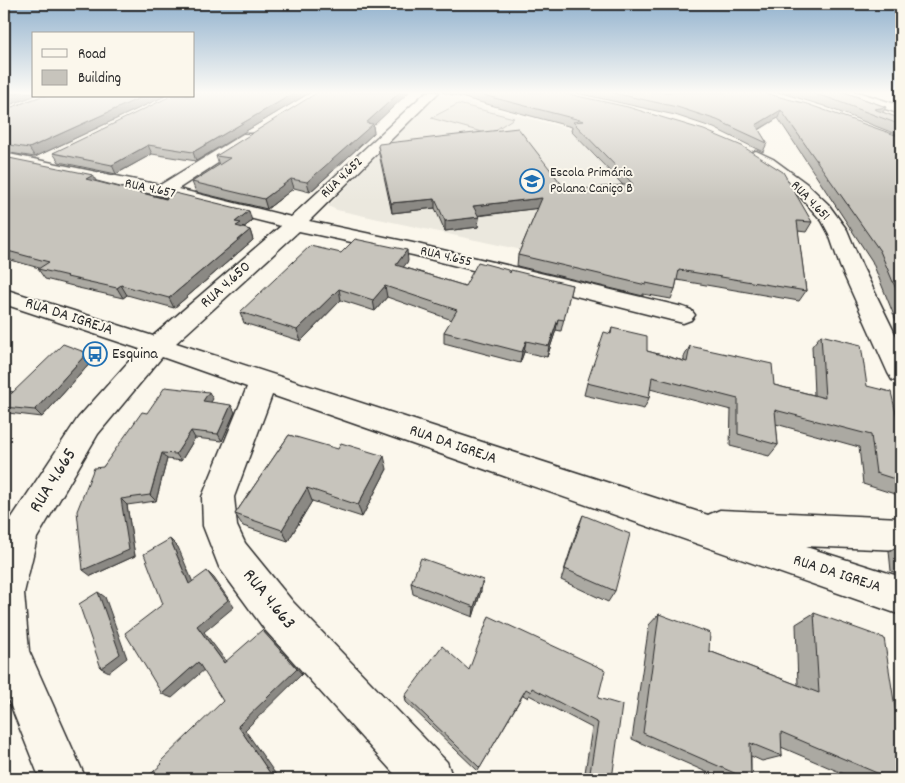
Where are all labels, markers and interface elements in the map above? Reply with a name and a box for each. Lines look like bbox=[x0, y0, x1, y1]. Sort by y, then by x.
legend bbox=[32, 32, 195, 98]
text: Road bbox=[78, 44, 106, 66]
text: Building bbox=[78, 68, 121, 90]
street label: RUA 4.652 bbox=[316, 153, 368, 203]
place label: Escola Primária Polana Caniço B bbox=[550, 163, 633, 199]
school or university icon: Escola Primária Polana Caniço B bbox=[519, 168, 545, 194]
street label: RUA 4.657 bbox=[123, 174, 177, 204]
street label: RUA 4.651 bbox=[786, 176, 834, 226]
street label: RUA 4.655 bbox=[418, 241, 474, 273]
street label: RUA 4.650 bbox=[196, 256, 256, 314]
street label: RUA DA IGREJA bbox=[22, 292, 116, 342]
bus stop icon: Esquina bbox=[82, 341, 108, 367]
place label: Esquina bbox=[112, 343, 158, 366]
street label: RUA DA IGREJA bbox=[406, 419, 500, 471]
street label: RUA 4.665 bbox=[24, 443, 84, 519]
street label: RUA DA IGREJA bbox=[790, 549, 884, 599]
street label: RUA 4.663 bbox=[235, 564, 301, 636]

